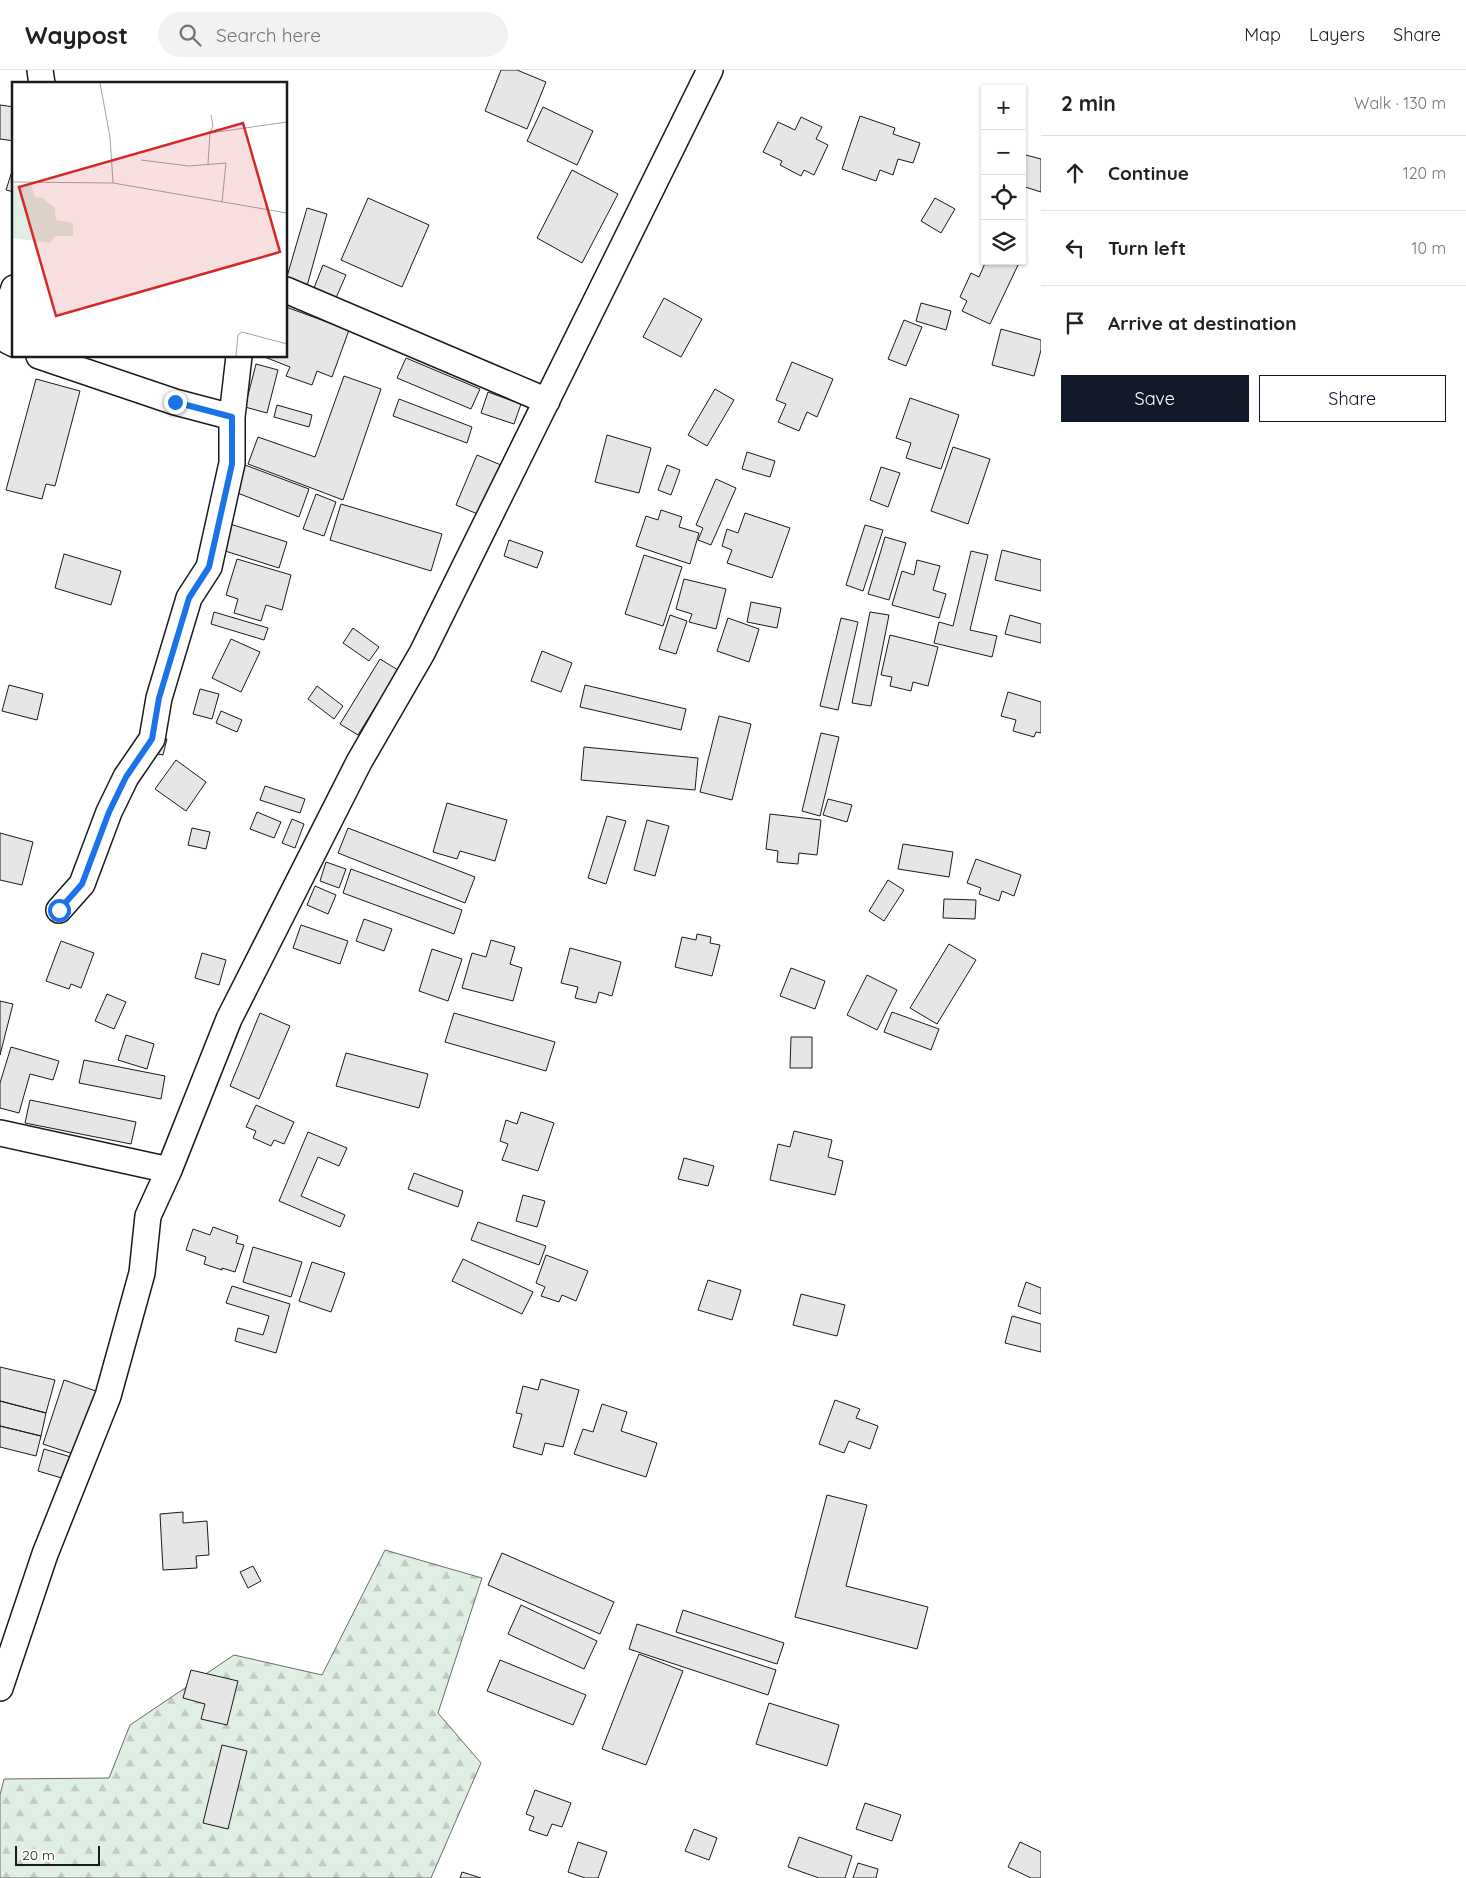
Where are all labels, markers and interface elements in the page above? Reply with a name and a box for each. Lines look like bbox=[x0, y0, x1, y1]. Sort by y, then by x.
search box bbox=[158, 12, 508, 57]
text: Waypost bbox=[25, 20, 128, 50]
icon: search bbox=[176, 21, 204, 49]
text: Search here bbox=[216, 23, 321, 47]
text: Map bbox=[1244, 23, 1281, 46]
text: Layers bbox=[1309, 23, 1365, 46]
text: Share bbox=[1393, 23, 1441, 46]
inset map bbox=[12, 82, 288, 358]
map controls bbox=[981, 85, 1026, 265]
button: + bbox=[981, 85, 1026, 130]
text: 2 min bbox=[1061, 90, 1116, 116]
text: Walk · 130 m bbox=[1354, 93, 1446, 113]
button: − bbox=[981, 130, 1026, 175]
icon: ahead bbox=[1061, 159, 1089, 187]
text: Continue bbox=[1108, 161, 1189, 185]
text: 120 m bbox=[1403, 163, 1446, 183]
button: locate bbox=[981, 175, 1026, 220]
button: layers bbox=[981, 220, 1026, 265]
icon: left bbox=[1061, 234, 1089, 262]
text: Turn left bbox=[1108, 236, 1186, 260]
text: 10 m bbox=[1412, 238, 1446, 258]
icon: arrive bbox=[1061, 309, 1089, 337]
text: Arrive at destination bbox=[1108, 311, 1297, 335]
button: Save bbox=[1061, 375, 1249, 422]
button: Share bbox=[1259, 375, 1446, 422]
route end bbox=[164, 391, 187, 414]
route start bbox=[48, 899, 71, 922]
scale bar bbox=[15, 1843, 100, 1866]
text: 20 m bbox=[22, 1846, 55, 1864]

